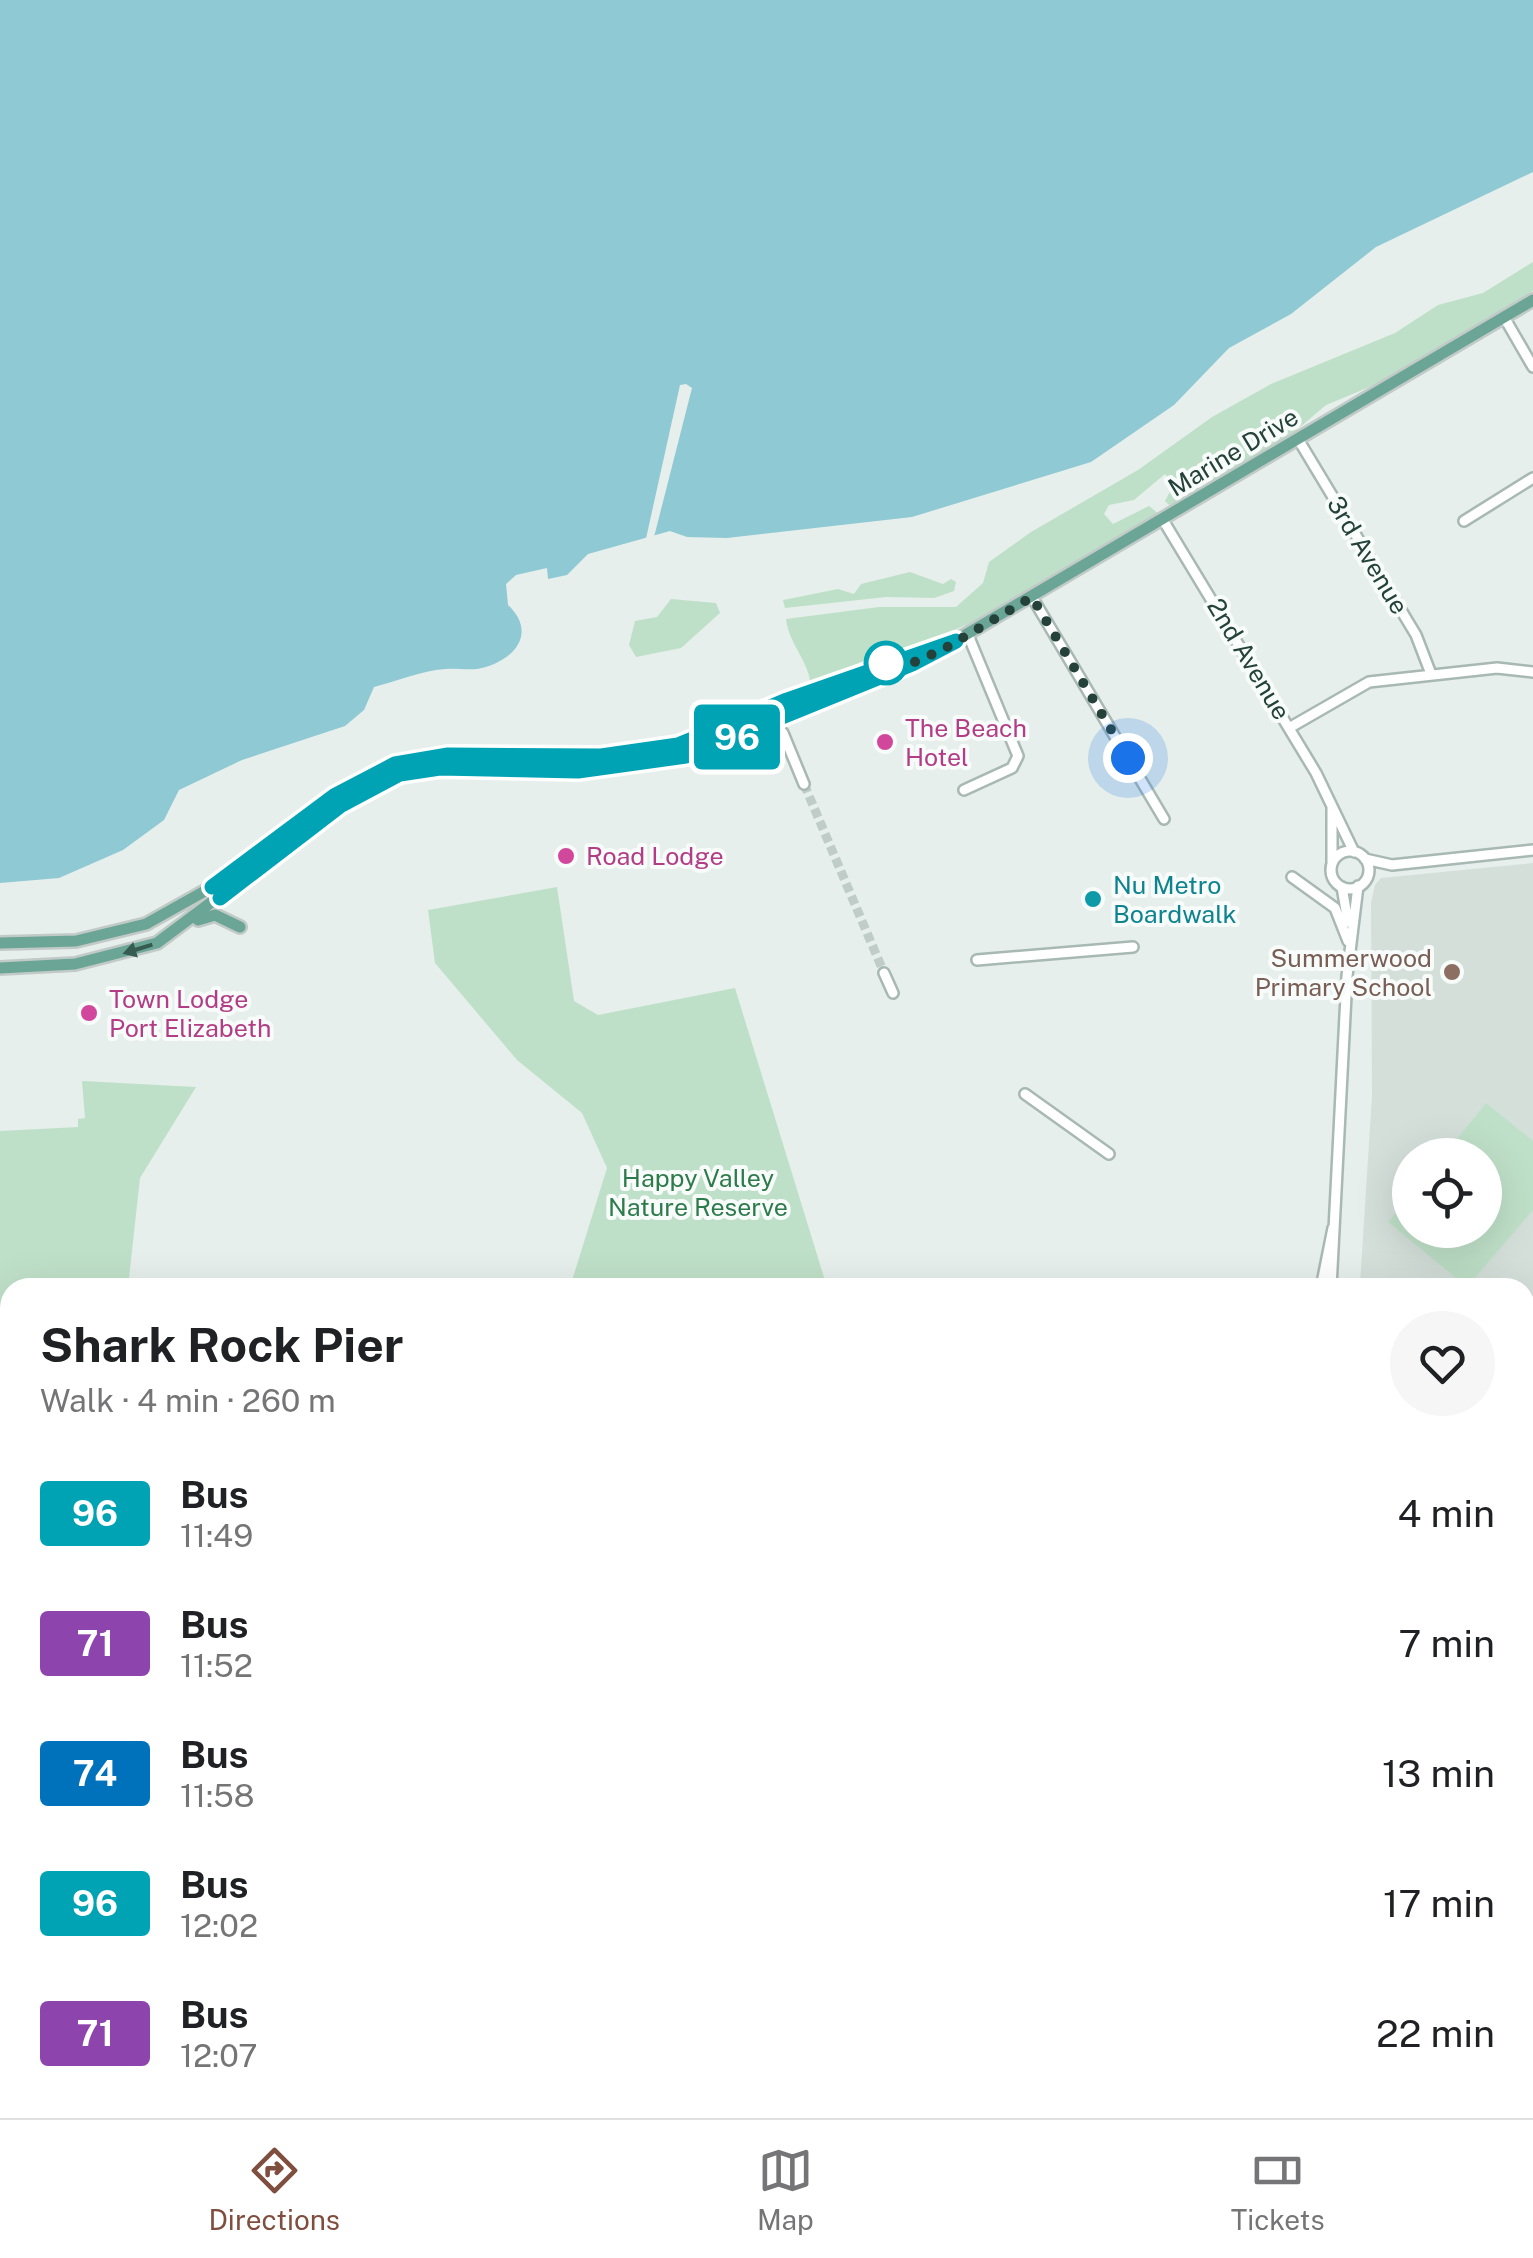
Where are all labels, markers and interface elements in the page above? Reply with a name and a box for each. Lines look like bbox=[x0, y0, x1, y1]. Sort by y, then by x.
street label: Marine Drive bbox=[1163, 401, 1303, 503]
street label: 3rd Avenue bbox=[1321, 491, 1415, 619]
street label: 2nd Avenue bbox=[1201, 593, 1297, 725]
unlabelled marker bbox=[865, 642, 907, 684]
line badge: 96 bbox=[692, 704, 782, 770]
place label: The Beach Hotel bbox=[905, 713, 1027, 772]
text: 96 bbox=[714, 717, 760, 758]
marker: The Beach Hotel bbox=[874, 731, 896, 753]
your location bbox=[1103, 733, 1153, 783]
place label: Road Lodge bbox=[586, 841, 724, 871]
marker: Road Lodge bbox=[555, 845, 577, 867]
place label: Nu Metro Boardwalk bbox=[1113, 870, 1237, 929]
marker: Nu Metro Boardwalk bbox=[1082, 888, 1104, 910]
one-way arrow bbox=[122, 942, 152, 957]
place label: Summerwood Primary School bbox=[1255, 943, 1432, 1002]
marker: Summerwood Primary School bbox=[1441, 961, 1463, 983]
place label: Town Lodge Port Elizabeth bbox=[109, 984, 271, 1043]
marker: Town Lodge Port Elizabeth bbox=[78, 1002, 100, 1024]
map controls bbox=[1392, 1138, 1502, 1248]
button: locate bbox=[1392, 1138, 1502, 1248]
park label: Happy Valley Nature Reserve bbox=[608, 1163, 788, 1222]
button: heart bbox=[1390, 1311, 1495, 1416]
text: Shark Rock Pier bbox=[40, 1316, 404, 1373]
text: Walk · 4 min · 260 m bbox=[40, 1382, 336, 1419]
text: Bus bbox=[180, 1472, 249, 1517]
text: 4 min bbox=[1397, 1491, 1495, 1536]
text: 96 bbox=[72, 1493, 118, 1534]
text: 11:49 bbox=[180, 1517, 253, 1554]
text: Bus bbox=[180, 1602, 249, 1647]
text: 7 min bbox=[1398, 1621, 1495, 1666]
text: 71 bbox=[76, 1623, 114, 1664]
text: 11:52 bbox=[180, 1647, 253, 1684]
text: Bus bbox=[180, 1732, 249, 1777]
text: 13 min bbox=[1382, 1751, 1495, 1796]
text: 74 bbox=[73, 1753, 117, 1794]
text: 11:58 bbox=[180, 1777, 254, 1814]
text: Bus bbox=[180, 1862, 249, 1907]
text: 17 min bbox=[1383, 1881, 1495, 1926]
text: 96 bbox=[72, 1883, 118, 1924]
text: 12:02 bbox=[180, 1907, 258, 1944]
text: Bus bbox=[180, 1992, 249, 2037]
text: 22 min bbox=[1376, 2011, 1495, 2056]
text: 71 bbox=[76, 2013, 114, 2054]
text: 12:07 bbox=[180, 2037, 258, 2074]
tab: Directions bbox=[208, 2143, 340, 2236]
tab: Map bbox=[757, 2143, 814, 2236]
tab: Tickets bbox=[1231, 2143, 1325, 2236]

